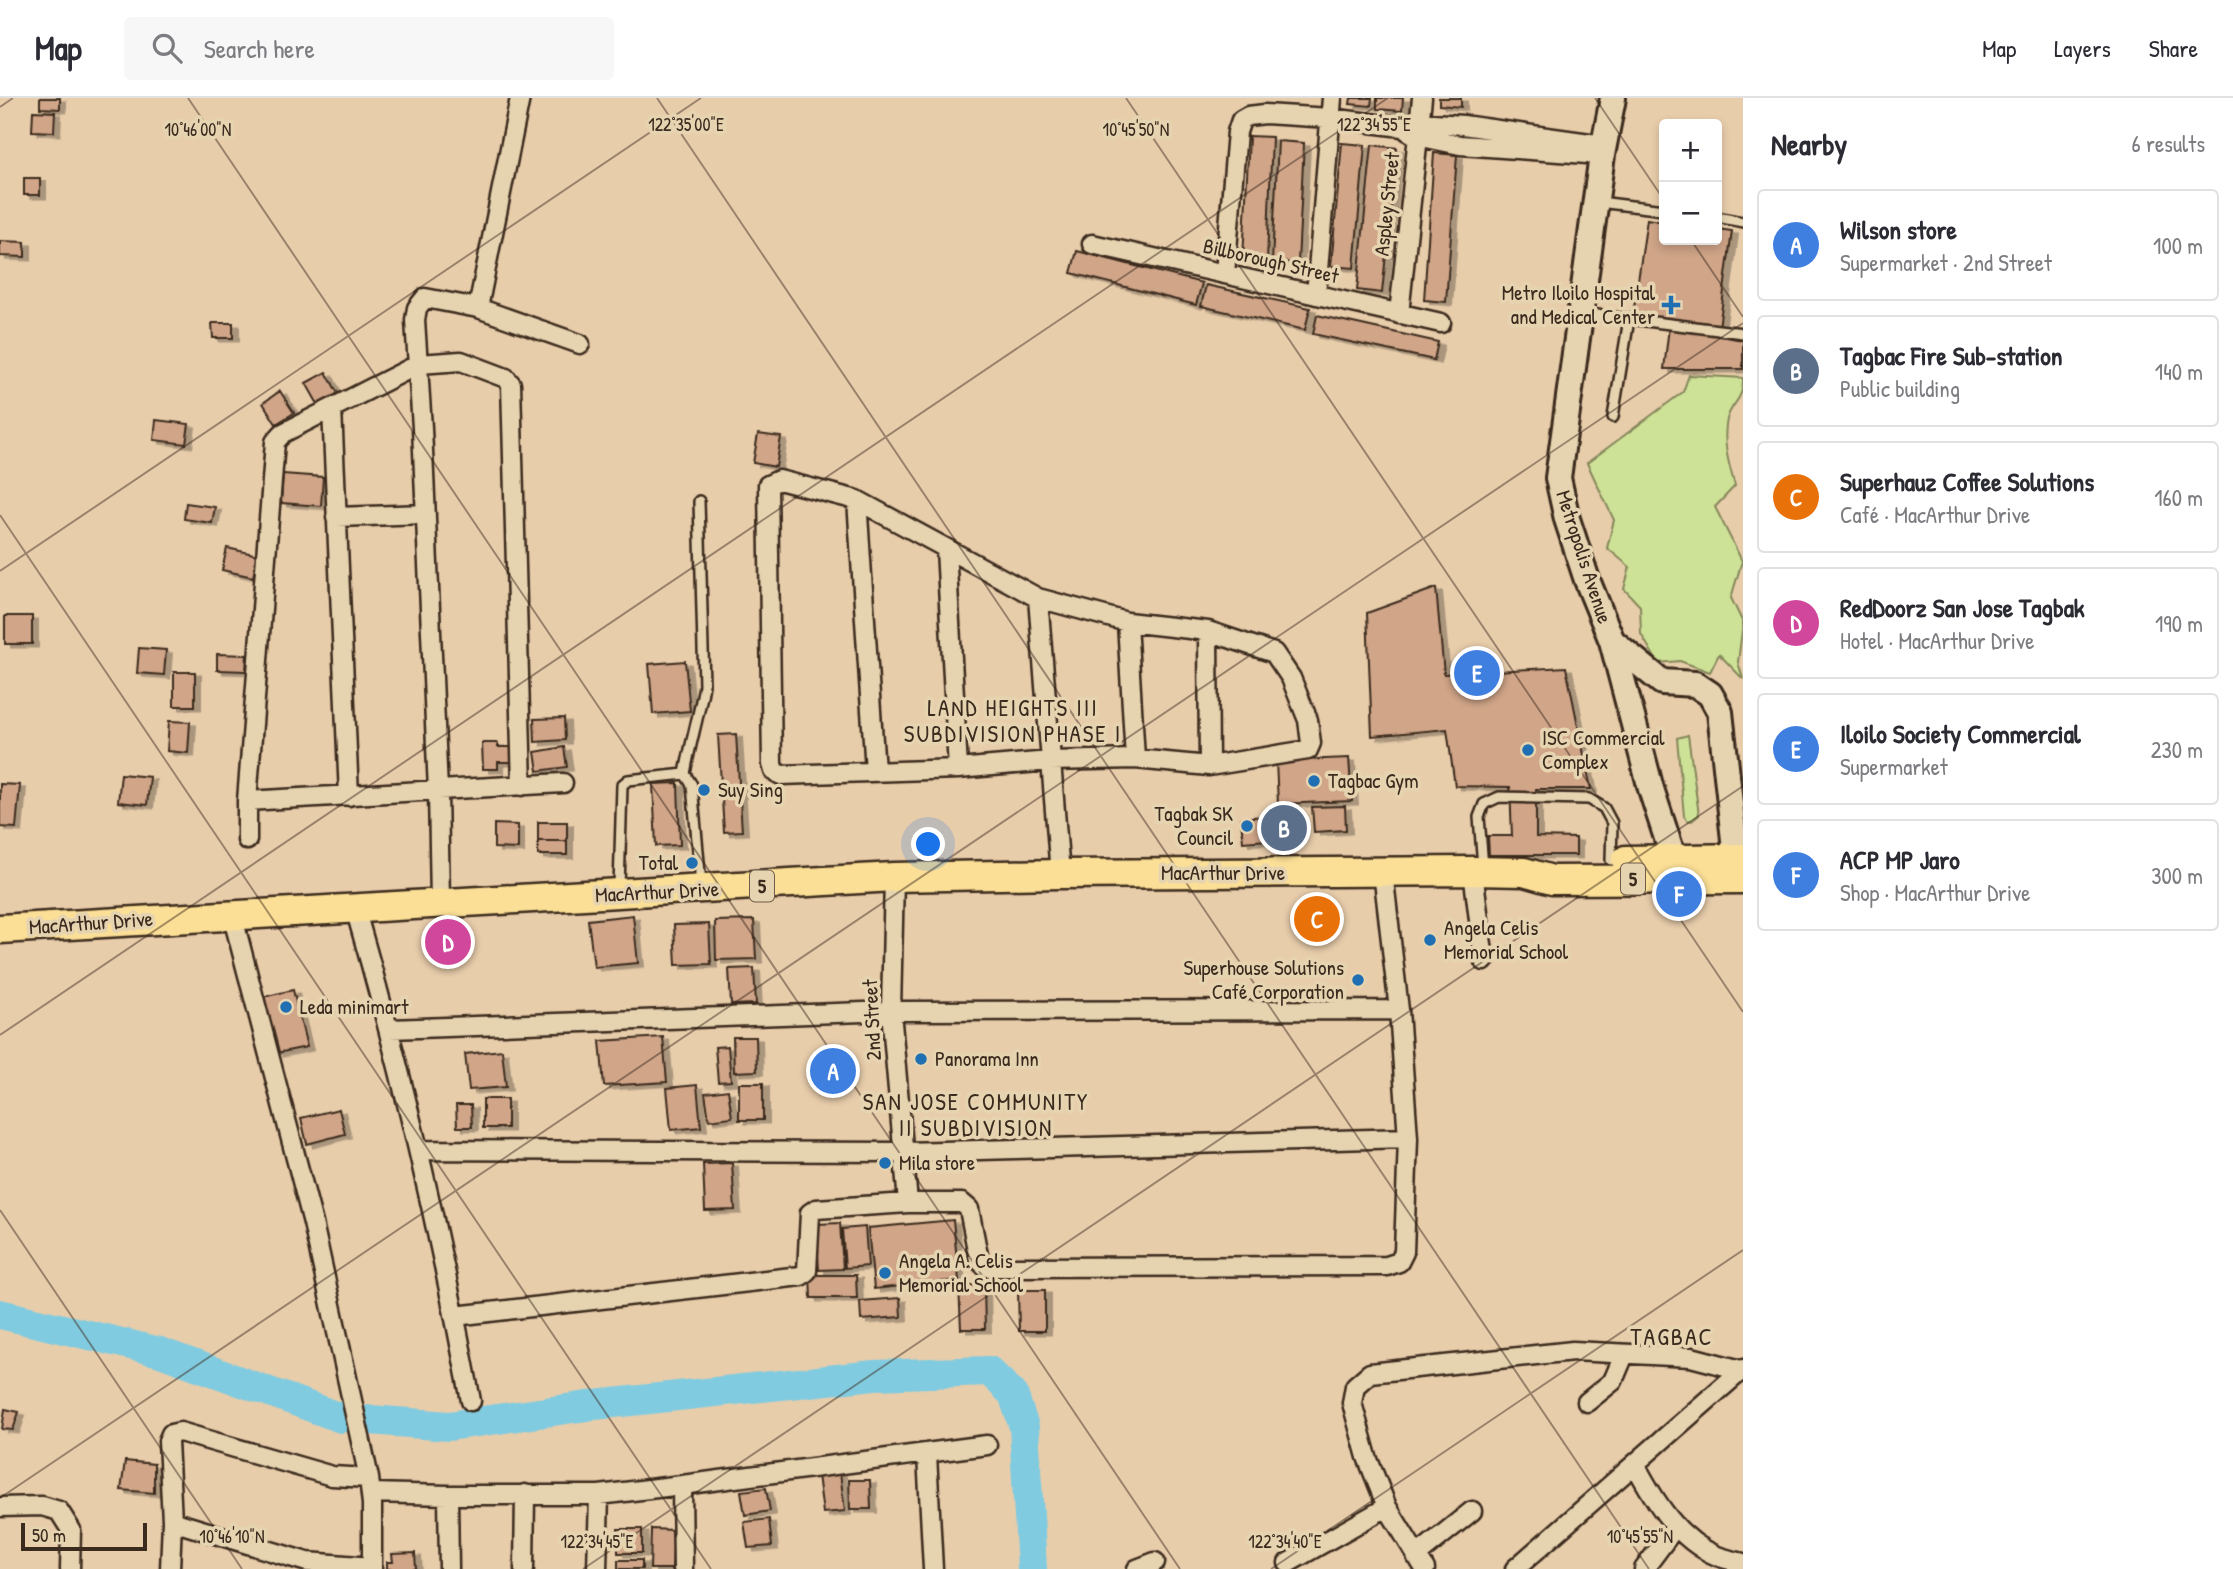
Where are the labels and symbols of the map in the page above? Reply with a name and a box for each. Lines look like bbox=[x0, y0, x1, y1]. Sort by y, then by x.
text: 122°35'00"E bbox=[648, 112, 724, 137]
text: 122°34'55"E bbox=[1337, 112, 1411, 137]
text: 10°46'00"N bbox=[165, 117, 231, 142]
text: 10°45'50"N bbox=[1103, 117, 1169, 142]
street label: Aspley Street bbox=[1367, 150, 1406, 257]
street label: Billborough Street bbox=[1200, 231, 1343, 290]
place label: Metro Iloilo Hospital and Medical Center bbox=[1502, 278, 1655, 331]
marker: Metro Iloilo Hospital and Medical Center bbox=[1661, 295, 1681, 315]
street label: Metropolis Avenue bbox=[1549, 486, 1620, 627]
pin: E bbox=[1454, 647, 1500, 699]
district label: LAND HEIGHTS III SUBDIVISION PHASE I bbox=[904, 692, 1122, 749]
place label: ISC Commercial Complex bbox=[1542, 723, 1665, 776]
marker: ISC Commercial Complex bbox=[1520, 742, 1536, 758]
place label: Tagbac Gym bbox=[1328, 766, 1419, 795]
marker: Tagbac Gym bbox=[1306, 773, 1322, 789]
place label: Suy Sing bbox=[718, 775, 783, 804]
marker: Suy Sing bbox=[696, 782, 712, 798]
place label: Tagbak SK Council bbox=[1155, 799, 1233, 852]
pin: B bbox=[1261, 802, 1307, 854]
marker: Tagbak SK Council bbox=[1239, 818, 1255, 834]
your location bbox=[911, 827, 945, 861]
place label: Total bbox=[639, 848, 678, 877]
marker: Total bbox=[684, 855, 700, 871]
street label: MacArthur Drive bbox=[1161, 858, 1285, 887]
road number: 5 bbox=[1621, 864, 1645, 894]
pin: F bbox=[1656, 868, 1702, 920]
road number: 5 bbox=[750, 870, 774, 902]
street label: MacArthur Drive bbox=[594, 874, 720, 909]
pin: C bbox=[1294, 893, 1340, 945]
street label: MacArthur Drive bbox=[28, 904, 154, 941]
place label: Angela Celis Memorial School bbox=[1444, 913, 1569, 966]
pin: D bbox=[425, 916, 471, 968]
marker: Angela Celis Memorial School bbox=[1422, 932, 1438, 948]
place label: Superhouse Solutions Café Corporation bbox=[1184, 953, 1344, 1006]
marker: Superhouse Solutions Café Corporation bbox=[1350, 972, 1366, 988]
street label: 2nd Street bbox=[855, 978, 888, 1061]
place label: Leda minimart bbox=[300, 992, 409, 1021]
marker: Leda minimart bbox=[278, 999, 294, 1015]
place label: Panorama Inn bbox=[935, 1044, 1039, 1073]
pin: A bbox=[810, 1045, 856, 1097]
marker: Panorama Inn bbox=[913, 1051, 929, 1067]
district label: SAN JOSE COMMUNITY II SUBDIVISION bbox=[863, 1086, 1089, 1143]
place label: Mila store bbox=[899, 1148, 975, 1177]
marker: Mila store bbox=[877, 1155, 893, 1171]
place label: Angela A. Celis Memorial School bbox=[899, 1246, 1024, 1299]
marker: Angela A. Celis Memorial School bbox=[877, 1265, 893, 1281]
district label: TAGBAC bbox=[1630, 1320, 1714, 1352]
scale bar bbox=[21, 1520, 147, 1552]
text: 10°46'10"N bbox=[199, 1524, 265, 1549]
text: 10°45'55"N bbox=[1607, 1524, 1673, 1549]
text: 122°34'45"E bbox=[560, 1529, 634, 1554]
text: 122°34'40"E bbox=[1248, 1529, 1322, 1554]

